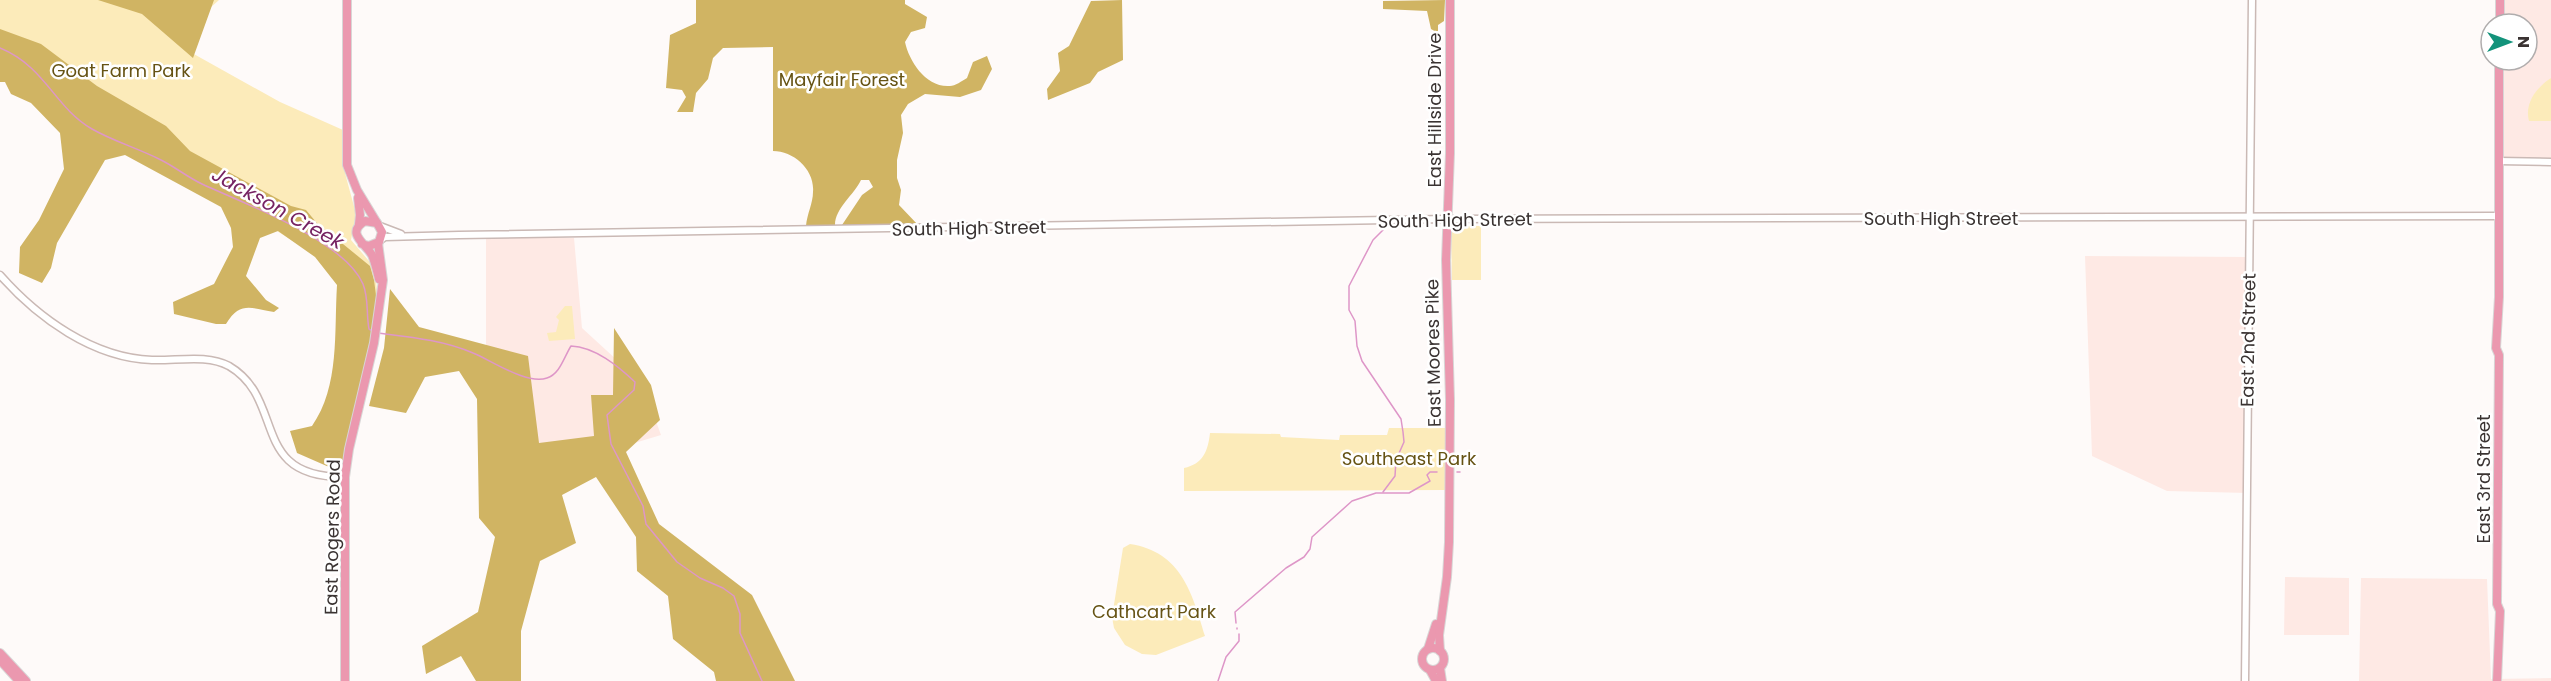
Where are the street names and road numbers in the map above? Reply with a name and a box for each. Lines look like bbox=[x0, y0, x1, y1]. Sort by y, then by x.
street label: East Hillside Drive bbox=[1422, 33, 1447, 187]
street label: South High Street bbox=[1378, 206, 1532, 234]
street label: South High Street bbox=[1864, 206, 2018, 231]
street label: South High Street bbox=[892, 214, 1046, 242]
street label: East 2nd Street bbox=[2234, 273, 2262, 407]
street label: East Moores Pike bbox=[1419, 279, 1447, 427]
street label: East 3rd Street bbox=[2471, 414, 2496, 544]
street label: East Rogers Road bbox=[318, 459, 346, 615]

